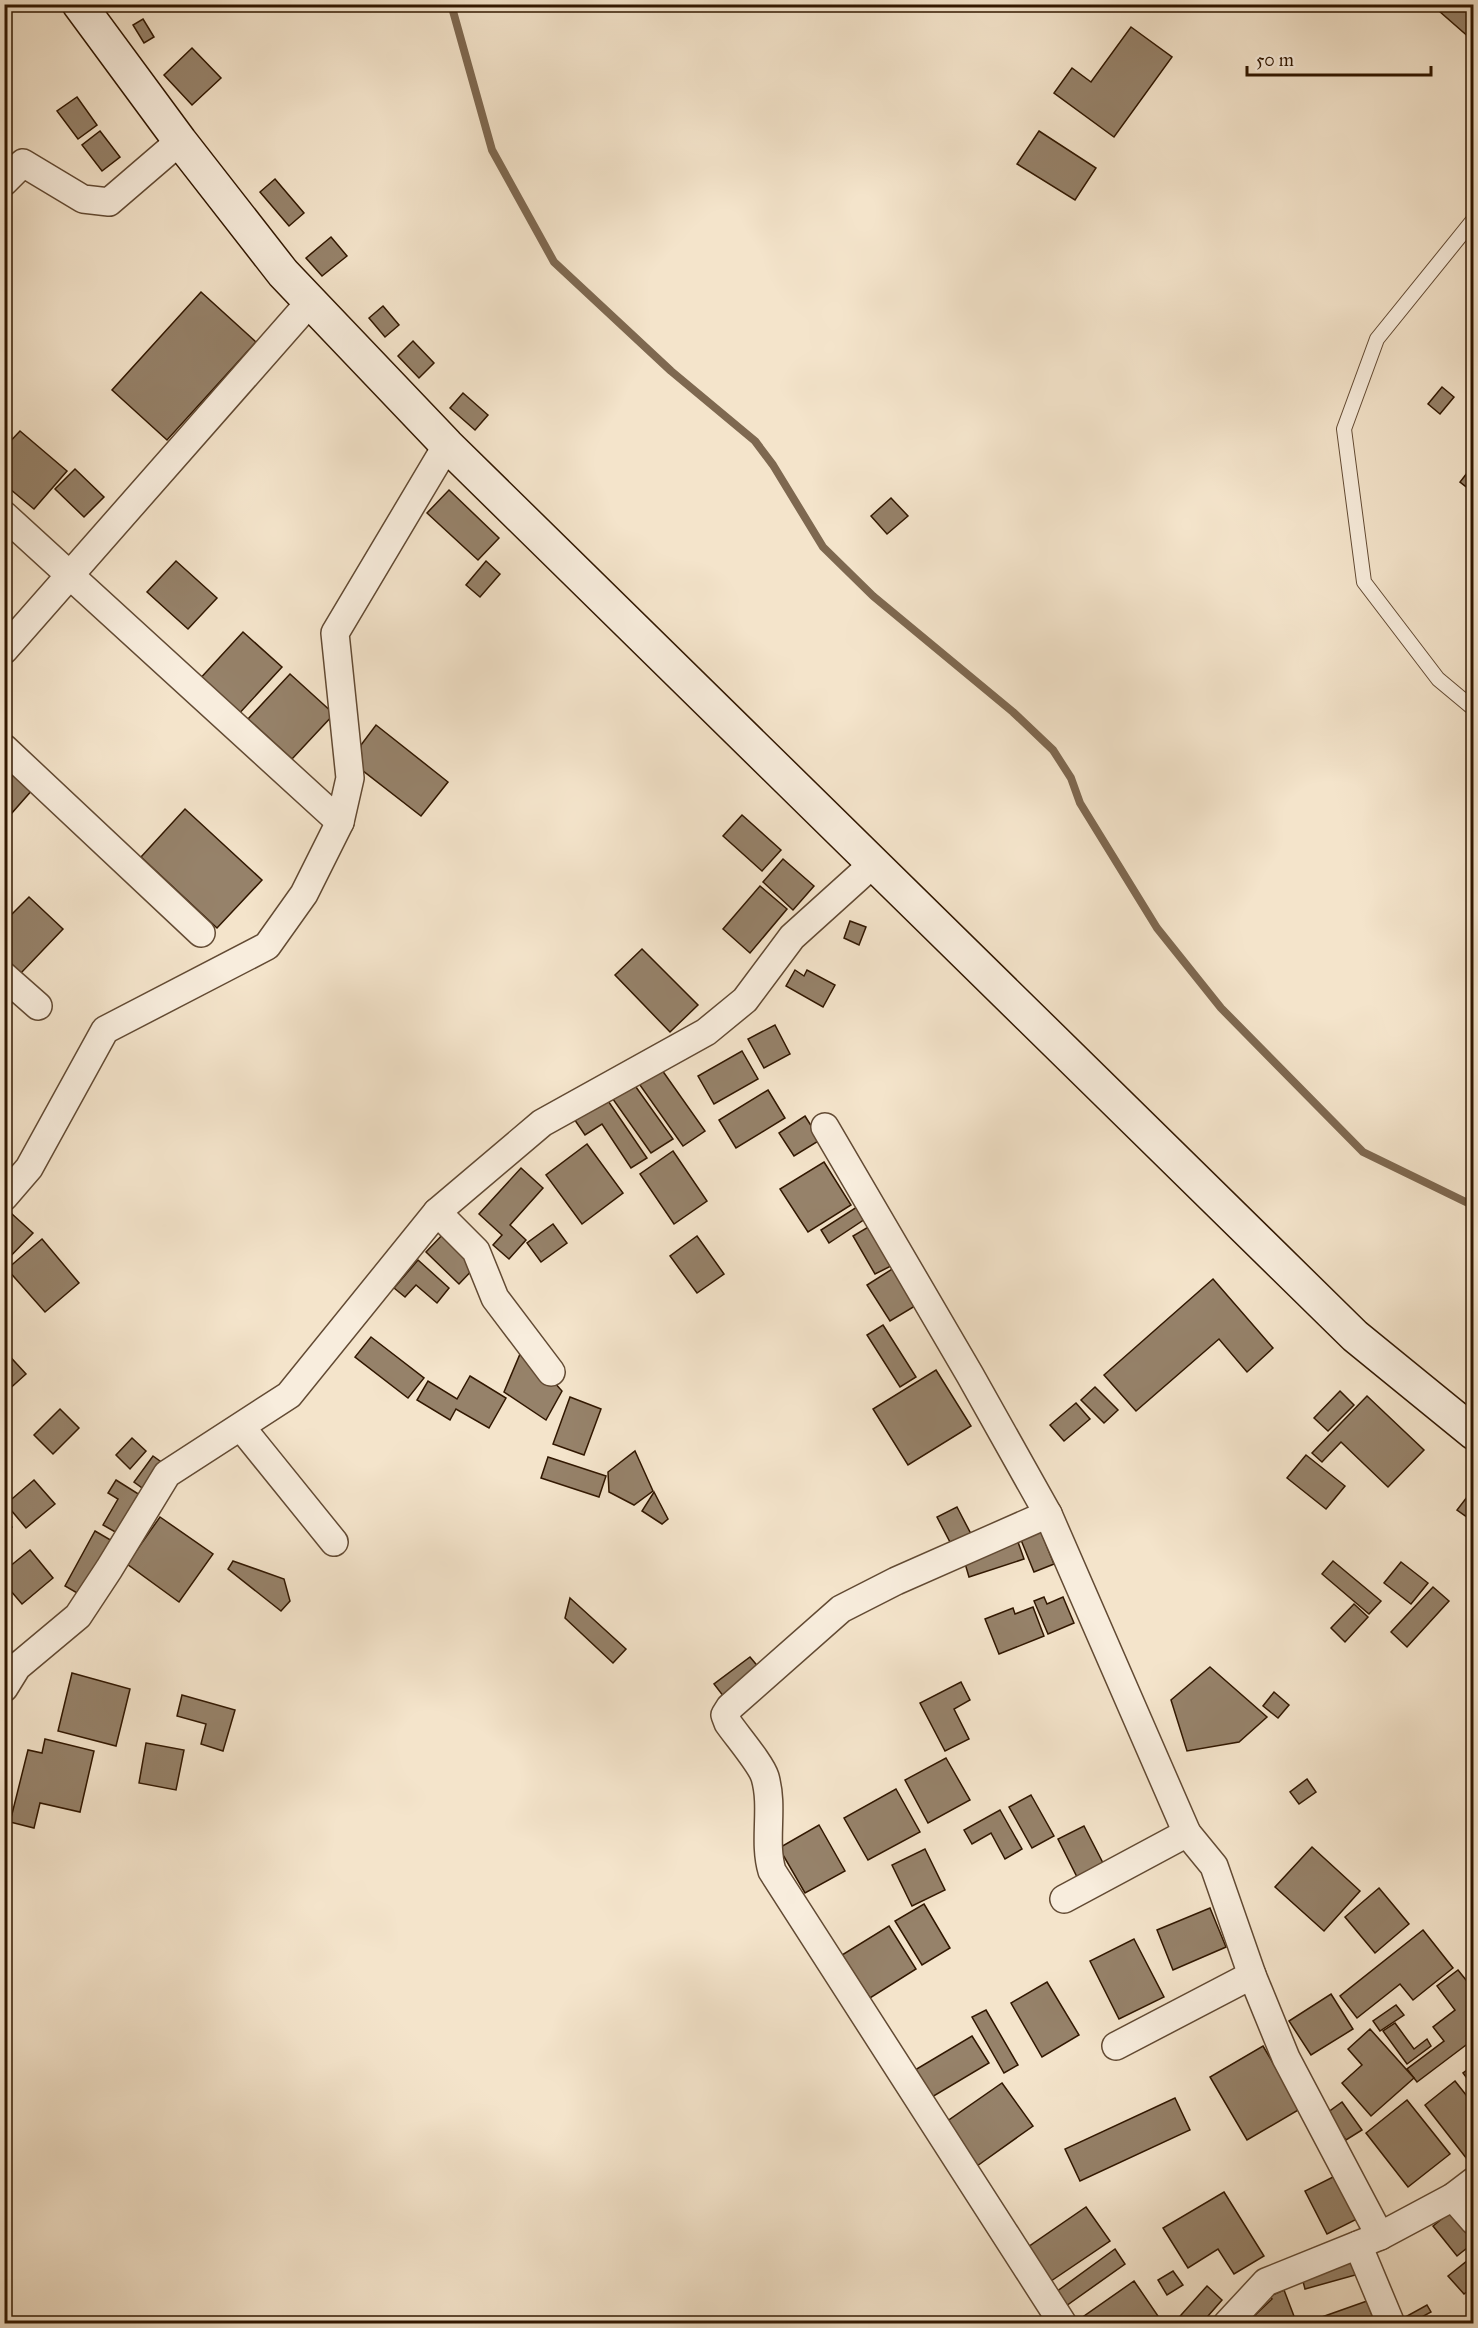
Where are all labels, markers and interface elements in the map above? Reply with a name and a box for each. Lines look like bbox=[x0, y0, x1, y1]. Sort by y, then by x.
scale bar bbox=[1247, 39, 1432, 77]
text: 50 m bbox=[1256, 49, 1294, 71]

